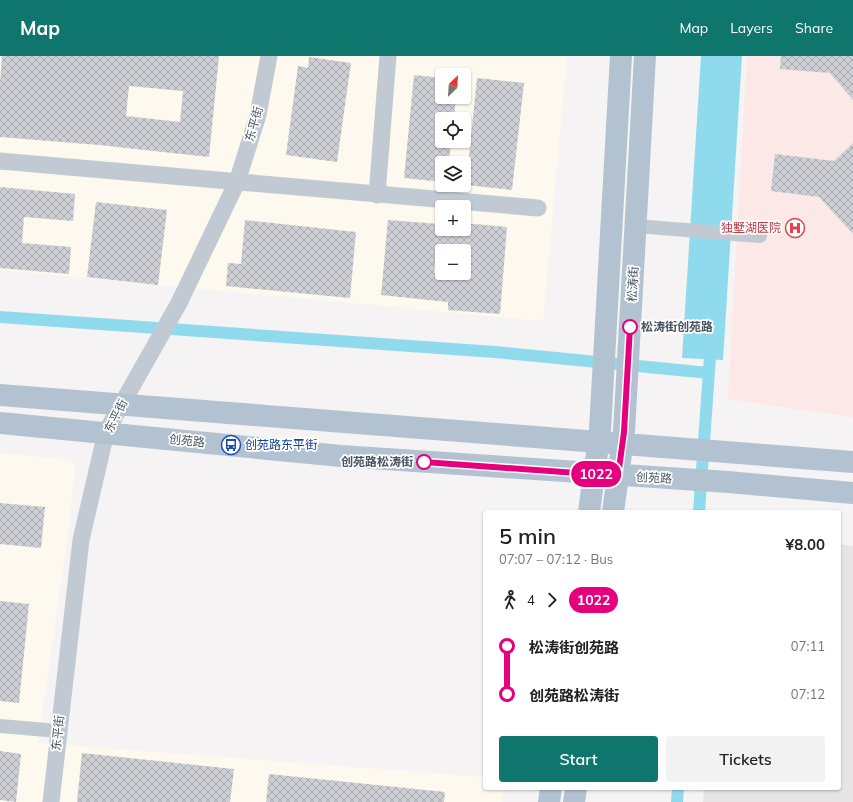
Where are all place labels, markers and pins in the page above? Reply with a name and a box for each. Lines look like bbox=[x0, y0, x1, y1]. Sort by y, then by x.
hospital icon: 独墅湖医院 bbox=[784, 217, 806, 239]
place label: 独墅湖医院 bbox=[721, 220, 781, 235]
marker: 松涛街创苑路 bbox=[622, 319, 638, 335]
place label: 松涛街创苑路 bbox=[641, 319, 713, 334]
bus stop icon: 创苑路东平街 bbox=[220, 434, 242, 456]
place label: 创苑路东平街 bbox=[245, 437, 317, 452]
place label: 创苑路松涛街 bbox=[341, 454, 413, 469]
marker: 创苑路松涛街 bbox=[416, 454, 432, 470]

